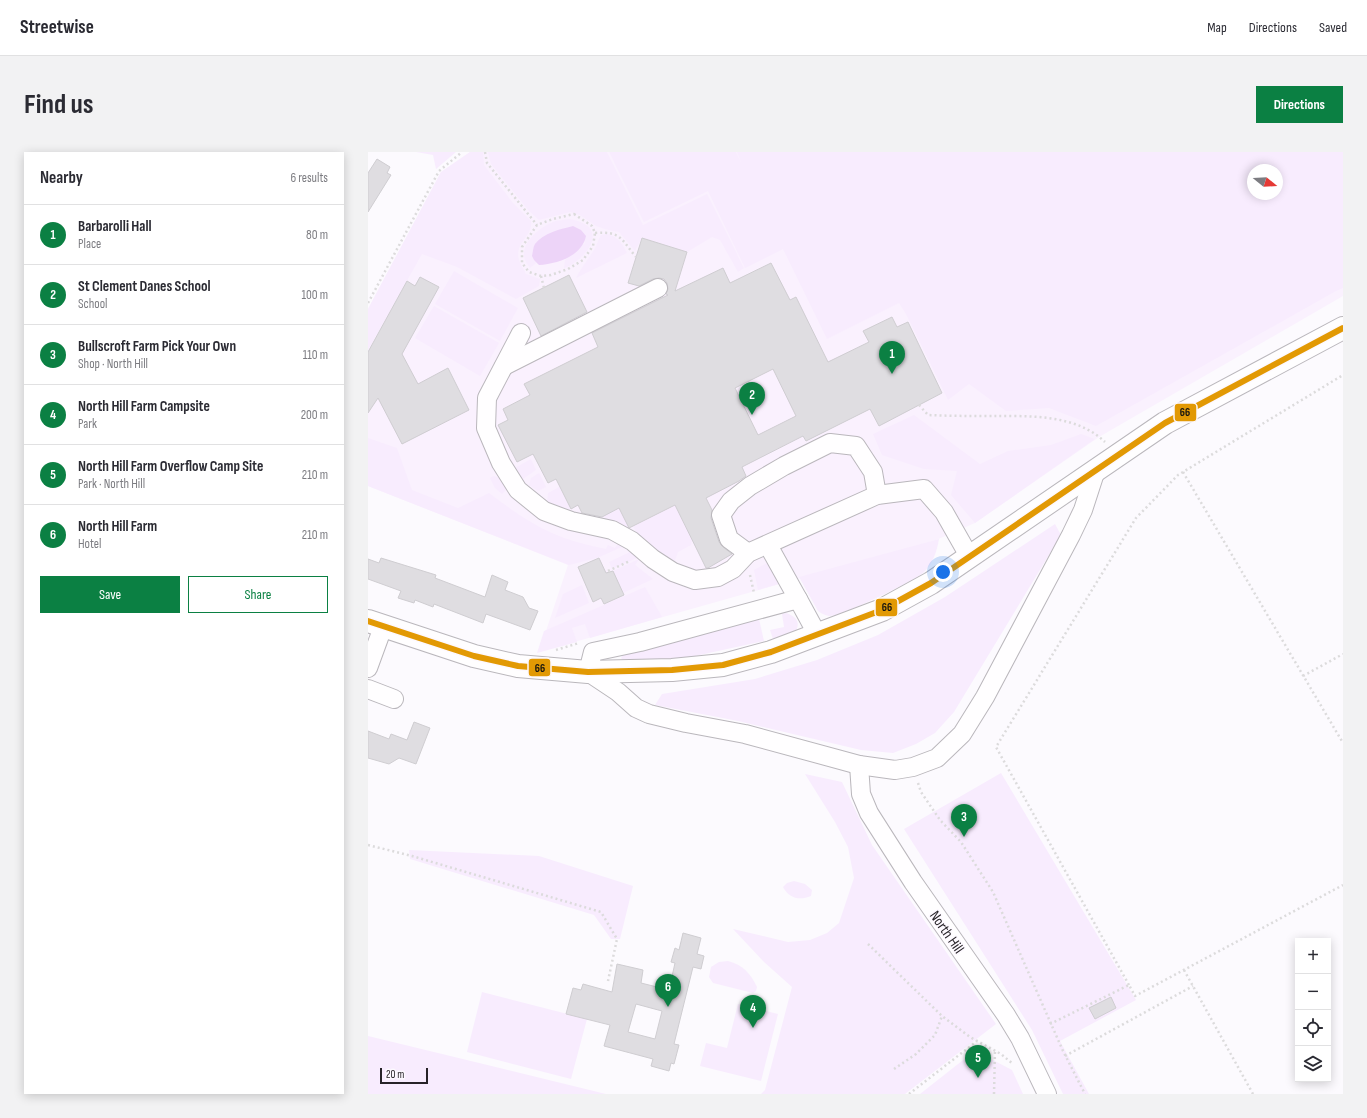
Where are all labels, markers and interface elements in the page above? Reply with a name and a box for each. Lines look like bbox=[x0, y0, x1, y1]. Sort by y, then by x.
text: Streetwise bbox=[20, 16, 94, 39]
text: Map bbox=[1207, 19, 1227, 36]
text: Directions bbox=[1249, 19, 1297, 36]
text: Saved bbox=[1319, 19, 1347, 36]
button: Directions bbox=[1256, 86, 1343, 123]
text: Find us bbox=[24, 88, 93, 121]
north arrow bbox=[1247, 164, 1283, 200]
text: Nearby bbox=[40, 168, 83, 188]
text: 6 results bbox=[290, 170, 328, 186]
text: Barbarolli Hall bbox=[78, 217, 152, 236]
text: 1 bbox=[50, 227, 56, 243]
text: 80 m bbox=[306, 227, 328, 243]
text: Place bbox=[78, 236, 101, 252]
text: St Clement Danes School bbox=[78, 277, 211, 296]
text: 2 bbox=[50, 287, 56, 303]
text: 100 m bbox=[301, 287, 328, 303]
text: School bbox=[78, 296, 108, 312]
text: Bullscroft Farm Pick Your Own bbox=[78, 337, 236, 356]
pin: 1 bbox=[879, 341, 905, 374]
text: 3 bbox=[50, 347, 56, 363]
text: 110 m bbox=[303, 347, 328, 363]
text: Shop · North Hill bbox=[78, 356, 148, 372]
pin: 2 bbox=[739, 382, 765, 415]
text: North Hill Farm Campsite bbox=[78, 397, 210, 416]
line badge: 66 bbox=[1174, 403, 1197, 422]
text: 66 bbox=[1180, 406, 1190, 419]
text: 4 bbox=[50, 407, 56, 423]
text: 200 m bbox=[301, 407, 328, 423]
text: Park bbox=[78, 416, 97, 432]
text: North Hill Farm Overflow Camp Site bbox=[78, 457, 263, 476]
text: 5 bbox=[50, 467, 56, 483]
text: 210 m bbox=[302, 467, 328, 483]
text: Park · North Hill bbox=[78, 476, 145, 492]
text: North Hill Farm bbox=[78, 517, 157, 536]
text: 6 bbox=[50, 527, 56, 543]
text: 210 m bbox=[302, 527, 328, 543]
text: Hotel bbox=[78, 536, 102, 552]
your location bbox=[933, 562, 953, 582]
button: Save bbox=[40, 576, 180, 613]
button: Share bbox=[188, 576, 328, 613]
line badge: 66 bbox=[875, 598, 898, 617]
text: 66 bbox=[882, 601, 892, 614]
line badge: 66 bbox=[528, 658, 551, 677]
text: 66 bbox=[535, 662, 545, 675]
pin: 3 bbox=[951, 804, 977, 837]
street label: North Hill bbox=[925, 907, 968, 957]
map controls bbox=[1295, 938, 1331, 1082]
button: + bbox=[1295, 938, 1331, 974]
pin: 6 bbox=[655, 974, 681, 1007]
button: − bbox=[1295, 974, 1331, 1010]
pin: 4 bbox=[740, 995, 766, 1028]
button: locate bbox=[1295, 1010, 1331, 1046]
pin: 5 bbox=[965, 1045, 991, 1078]
button: layers bbox=[1295, 1046, 1331, 1082]
scale bar bbox=[380, 1066, 428, 1085]
text: 20 m bbox=[386, 1068, 404, 1081]

